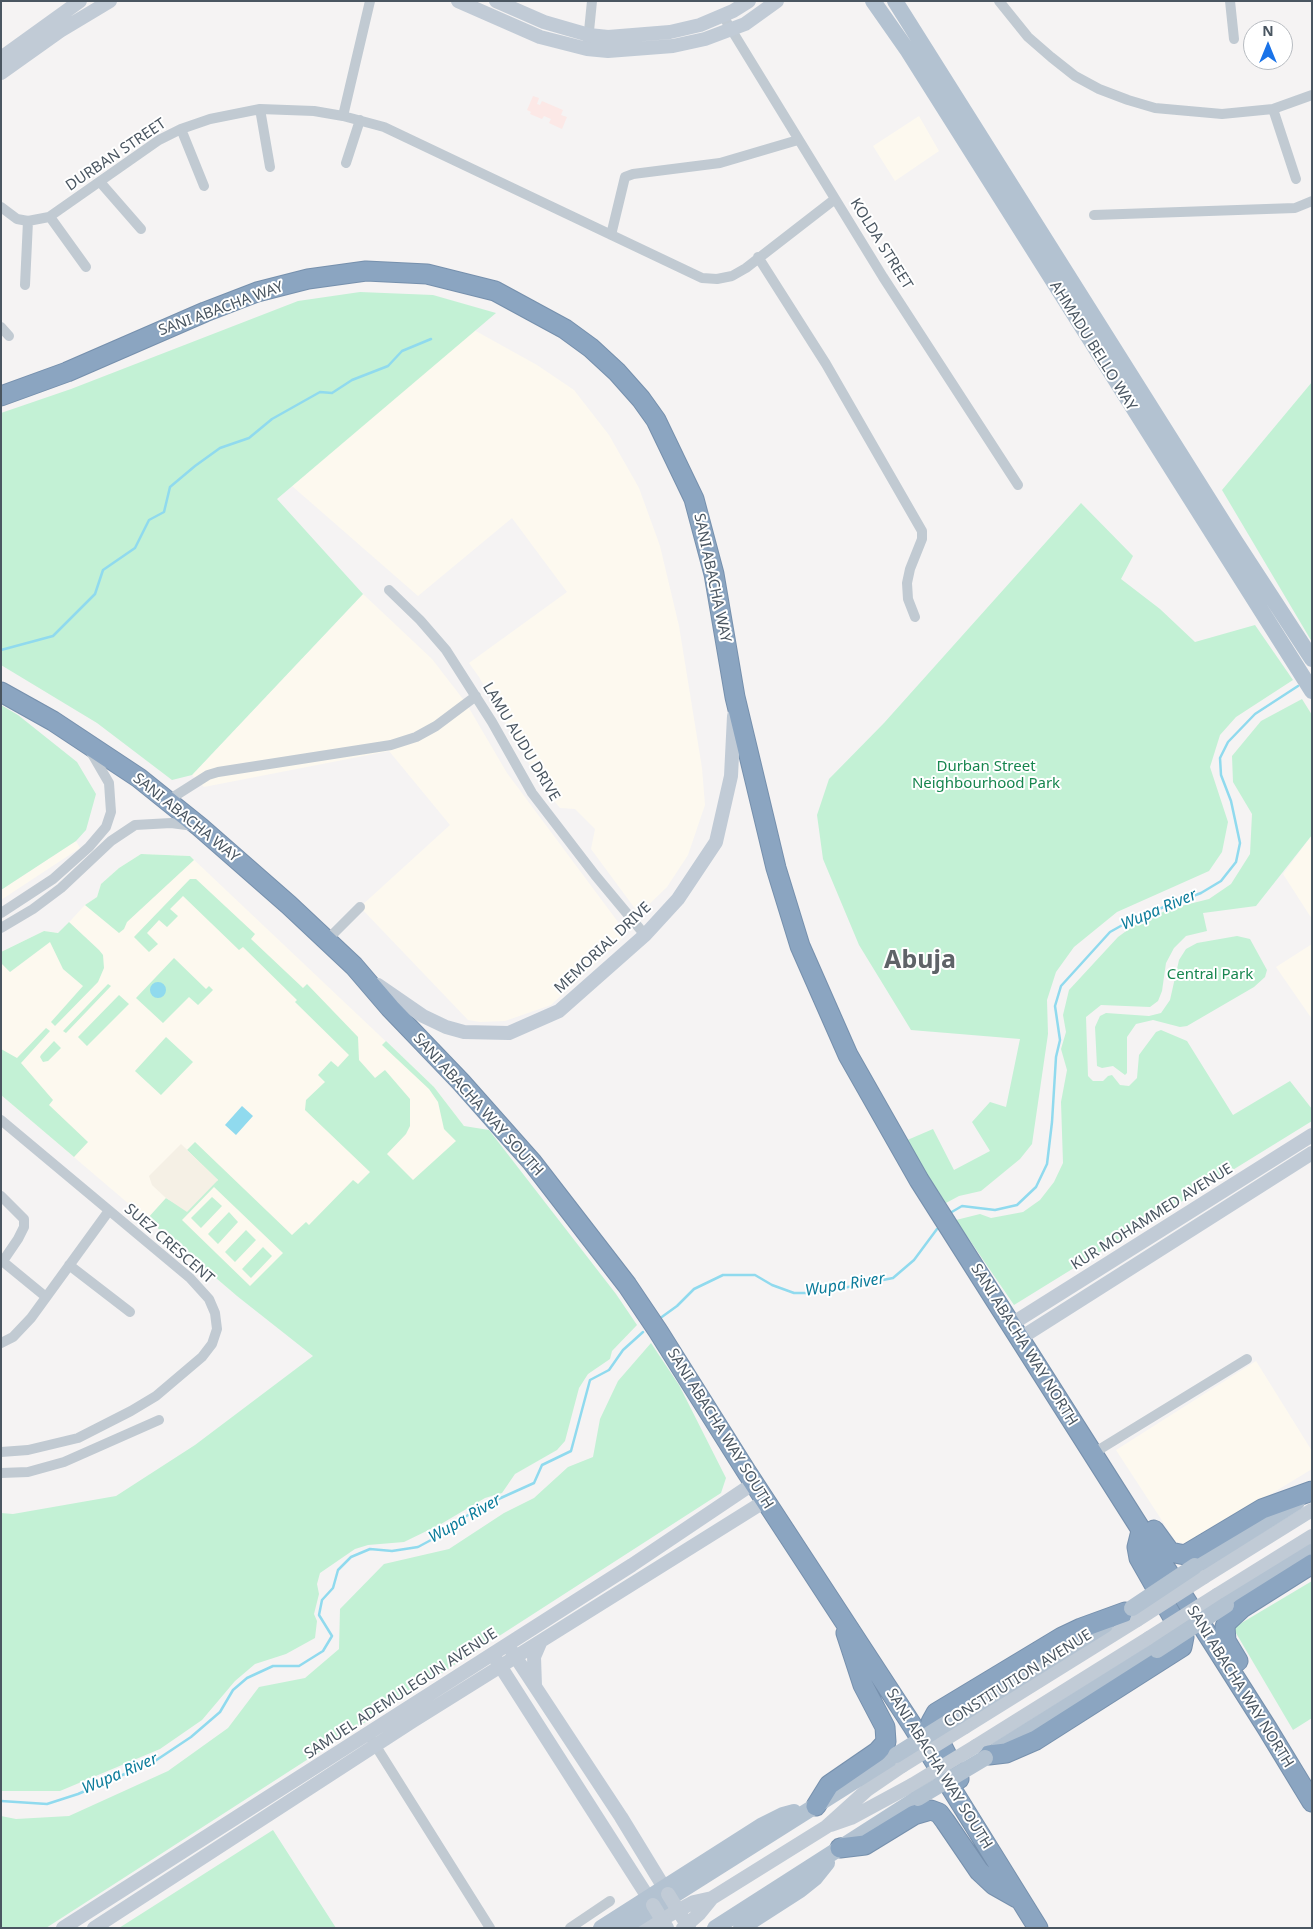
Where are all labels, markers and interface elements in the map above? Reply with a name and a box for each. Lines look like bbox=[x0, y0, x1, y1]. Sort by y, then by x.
north arrow bbox=[1243, 20, 1293, 70]
text: N bbox=[1262, 21, 1274, 40]
street label: DURBAN STREET bbox=[63, 115, 169, 195]
street label: KOLDA STREET bbox=[846, 195, 916, 293]
street label: SANI ABACHA WAY bbox=[156, 278, 286, 340]
street label: AHMADU BELLO WAY bbox=[1046, 278, 1140, 414]
street label: SANI ABACHA WAY bbox=[690, 512, 734, 644]
street label: LAMU AUDU DRIVE bbox=[479, 680, 563, 804]
park label: Durban Street Neighbourhood Park bbox=[912, 758, 1060, 793]
street label: SANI ABACHA WAY bbox=[129, 770, 243, 866]
water label: Wupa River bbox=[1118, 885, 1200, 935]
street label: MEMORIAL DRIVE bbox=[551, 899, 655, 997]
district label: Abuja bbox=[884, 946, 956, 976]
park label: Central Park bbox=[1167, 966, 1253, 984]
street label: SANI ABACHA WAY SOUTH bbox=[409, 1030, 547, 1180]
street label: KUR MOHAMMED AVENUE bbox=[1068, 1160, 1236, 1274]
street label: SUEZ CRESCENT bbox=[120, 1200, 218, 1288]
street label: SANI ABACHA WAY NORTH bbox=[967, 1261, 1081, 1429]
water label: Wupa River bbox=[804, 1269, 886, 1301]
street label: SANI ABACHA WAY SOUTH bbox=[663, 1345, 777, 1513]
water label: Wupa River bbox=[425, 1491, 505, 1547]
street label: SANI ABACHA WAY NORTH bbox=[1183, 1603, 1297, 1771]
street label: SAMUEL ADEMULEGUN AVENUE bbox=[301, 1625, 501, 1763]
street label: CONSTITUTION AVENUE bbox=[941, 1626, 1095, 1732]
street label: SANI ABACHA WAY SOUTH bbox=[882, 1685, 996, 1853]
water label: Wupa River bbox=[79, 1749, 161, 1799]

